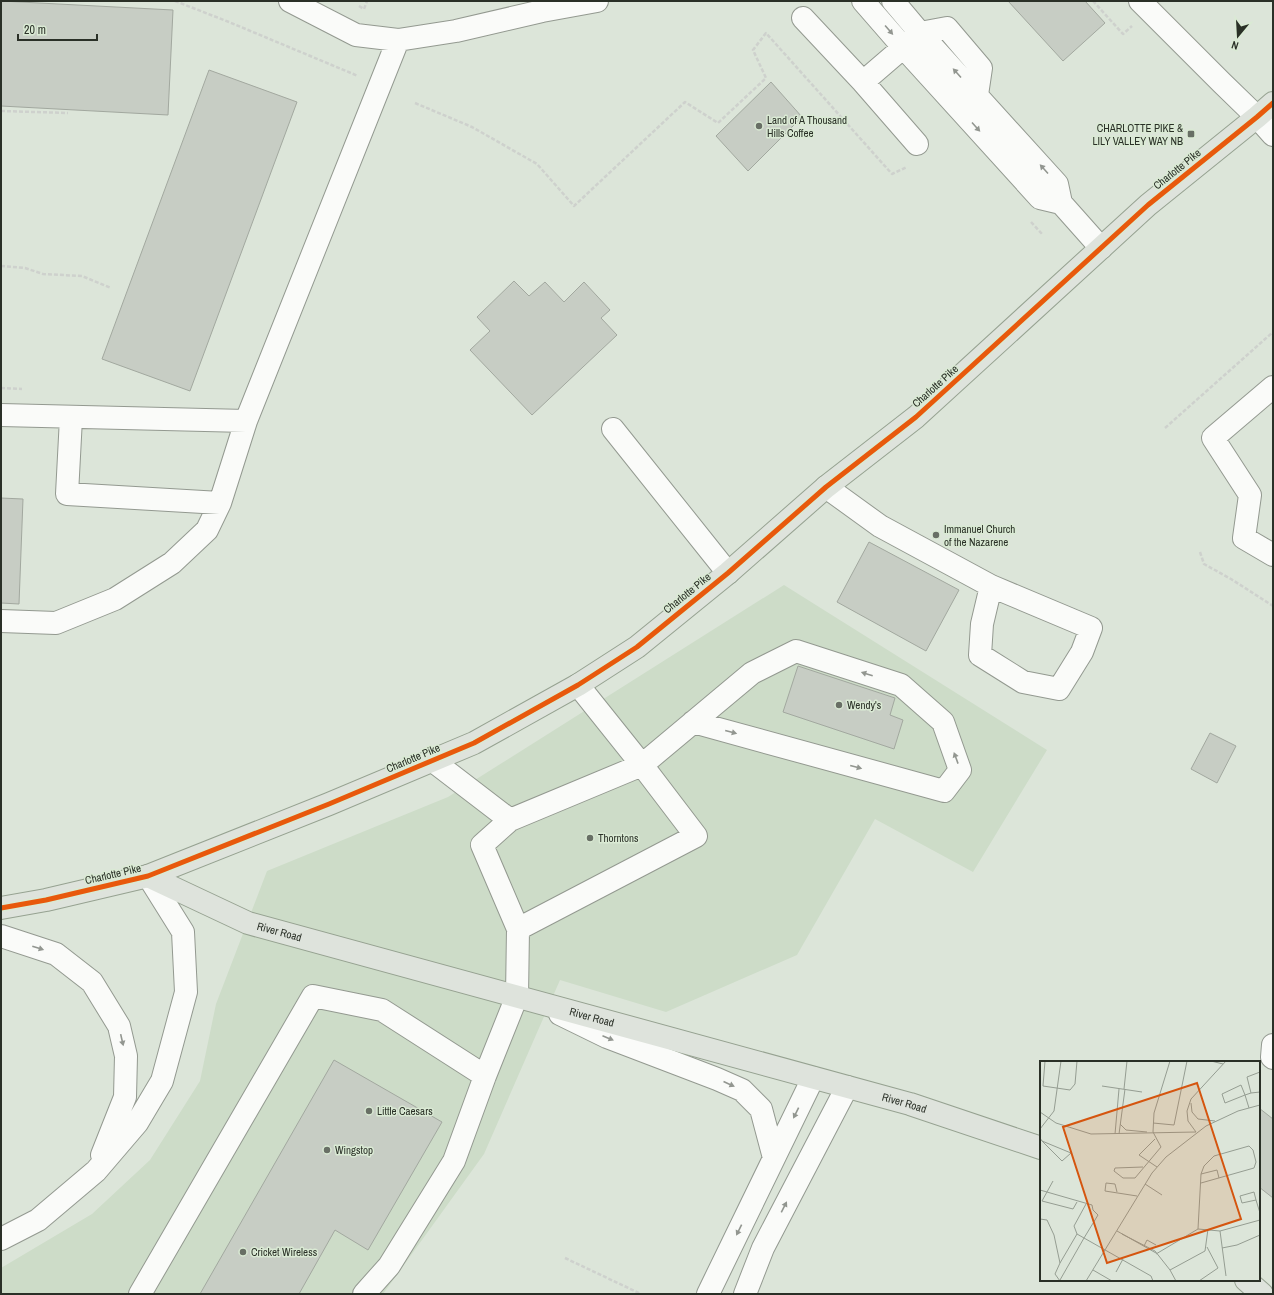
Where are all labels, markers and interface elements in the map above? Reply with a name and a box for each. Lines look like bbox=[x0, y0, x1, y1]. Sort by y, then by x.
scale bar bbox=[18, 16, 97, 42]
north arrow bbox=[1218, 16, 1258, 56]
text: 20 m bbox=[24, 22, 46, 38]
one-way arrow bbox=[884, 25, 893, 36]
text: N bbox=[1230, 38, 1240, 53]
one-way arrow bbox=[952, 68, 961, 78]
place label: Land of A Thousand Hills Coffee bbox=[767, 113, 847, 140]
marker: Land of A Thousand Hills Coffee bbox=[754, 121, 764, 131]
place label: CHARLOTTE PIKE & LILY VALLEY WAY NB bbox=[1093, 121, 1183, 148]
one-way arrow bbox=[971, 122, 980, 132]
marker: CHARLOTTE PIKE & LILY VALLEY WAY NB bbox=[1186, 129, 1196, 139]
street label: Charlotte Pike bbox=[1150, 146, 1204, 192]
one-way arrow bbox=[1039, 164, 1048, 174]
street label: Charlotte Pike bbox=[909, 362, 961, 410]
place label: Immanuel Church of the Nazarene bbox=[944, 522, 1015, 549]
marker: Immanuel Church of the Nazarene bbox=[931, 530, 941, 540]
street label: Charlotte Pike bbox=[660, 570, 714, 616]
one-way arrow bbox=[861, 671, 873, 677]
place label: Wendy's bbox=[847, 698, 882, 712]
marker: Wendy's bbox=[834, 700, 844, 710]
one-way arrow bbox=[725, 729, 737, 735]
street label: Charlotte Pike bbox=[384, 740, 442, 776]
one-way arrow bbox=[953, 752, 959, 764]
one-way arrow bbox=[850, 764, 863, 770]
place label: Thorntons bbox=[598, 831, 639, 845]
marker: Thorntons bbox=[585, 833, 595, 843]
street label: Charlotte Pike bbox=[84, 861, 142, 887]
street label: River Road bbox=[255, 919, 303, 944]
one-way arrow bbox=[33, 945, 45, 951]
street label: River Road bbox=[568, 1004, 616, 1030]
one-way arrow bbox=[120, 1033, 126, 1046]
one-way arrow bbox=[602, 1034, 614, 1041]
inset map bbox=[1040, 1061, 1260, 1281]
one-way arrow bbox=[724, 1081, 735, 1087]
street label: River Road bbox=[881, 1090, 928, 1116]
place label: Little Caesars bbox=[377, 1104, 433, 1118]
marker: Little Caesars bbox=[364, 1106, 374, 1116]
one-way arrow bbox=[793, 1107, 799, 1118]
place label: Wingstop bbox=[335, 1143, 373, 1157]
marker: Wingstop bbox=[322, 1145, 332, 1155]
one-way arrow bbox=[781, 1202, 787, 1213]
one-way arrow bbox=[736, 1224, 742, 1235]
place label: Cricket Wireless bbox=[251, 1245, 318, 1259]
marker: Cricket Wireless bbox=[238, 1247, 248, 1257]

